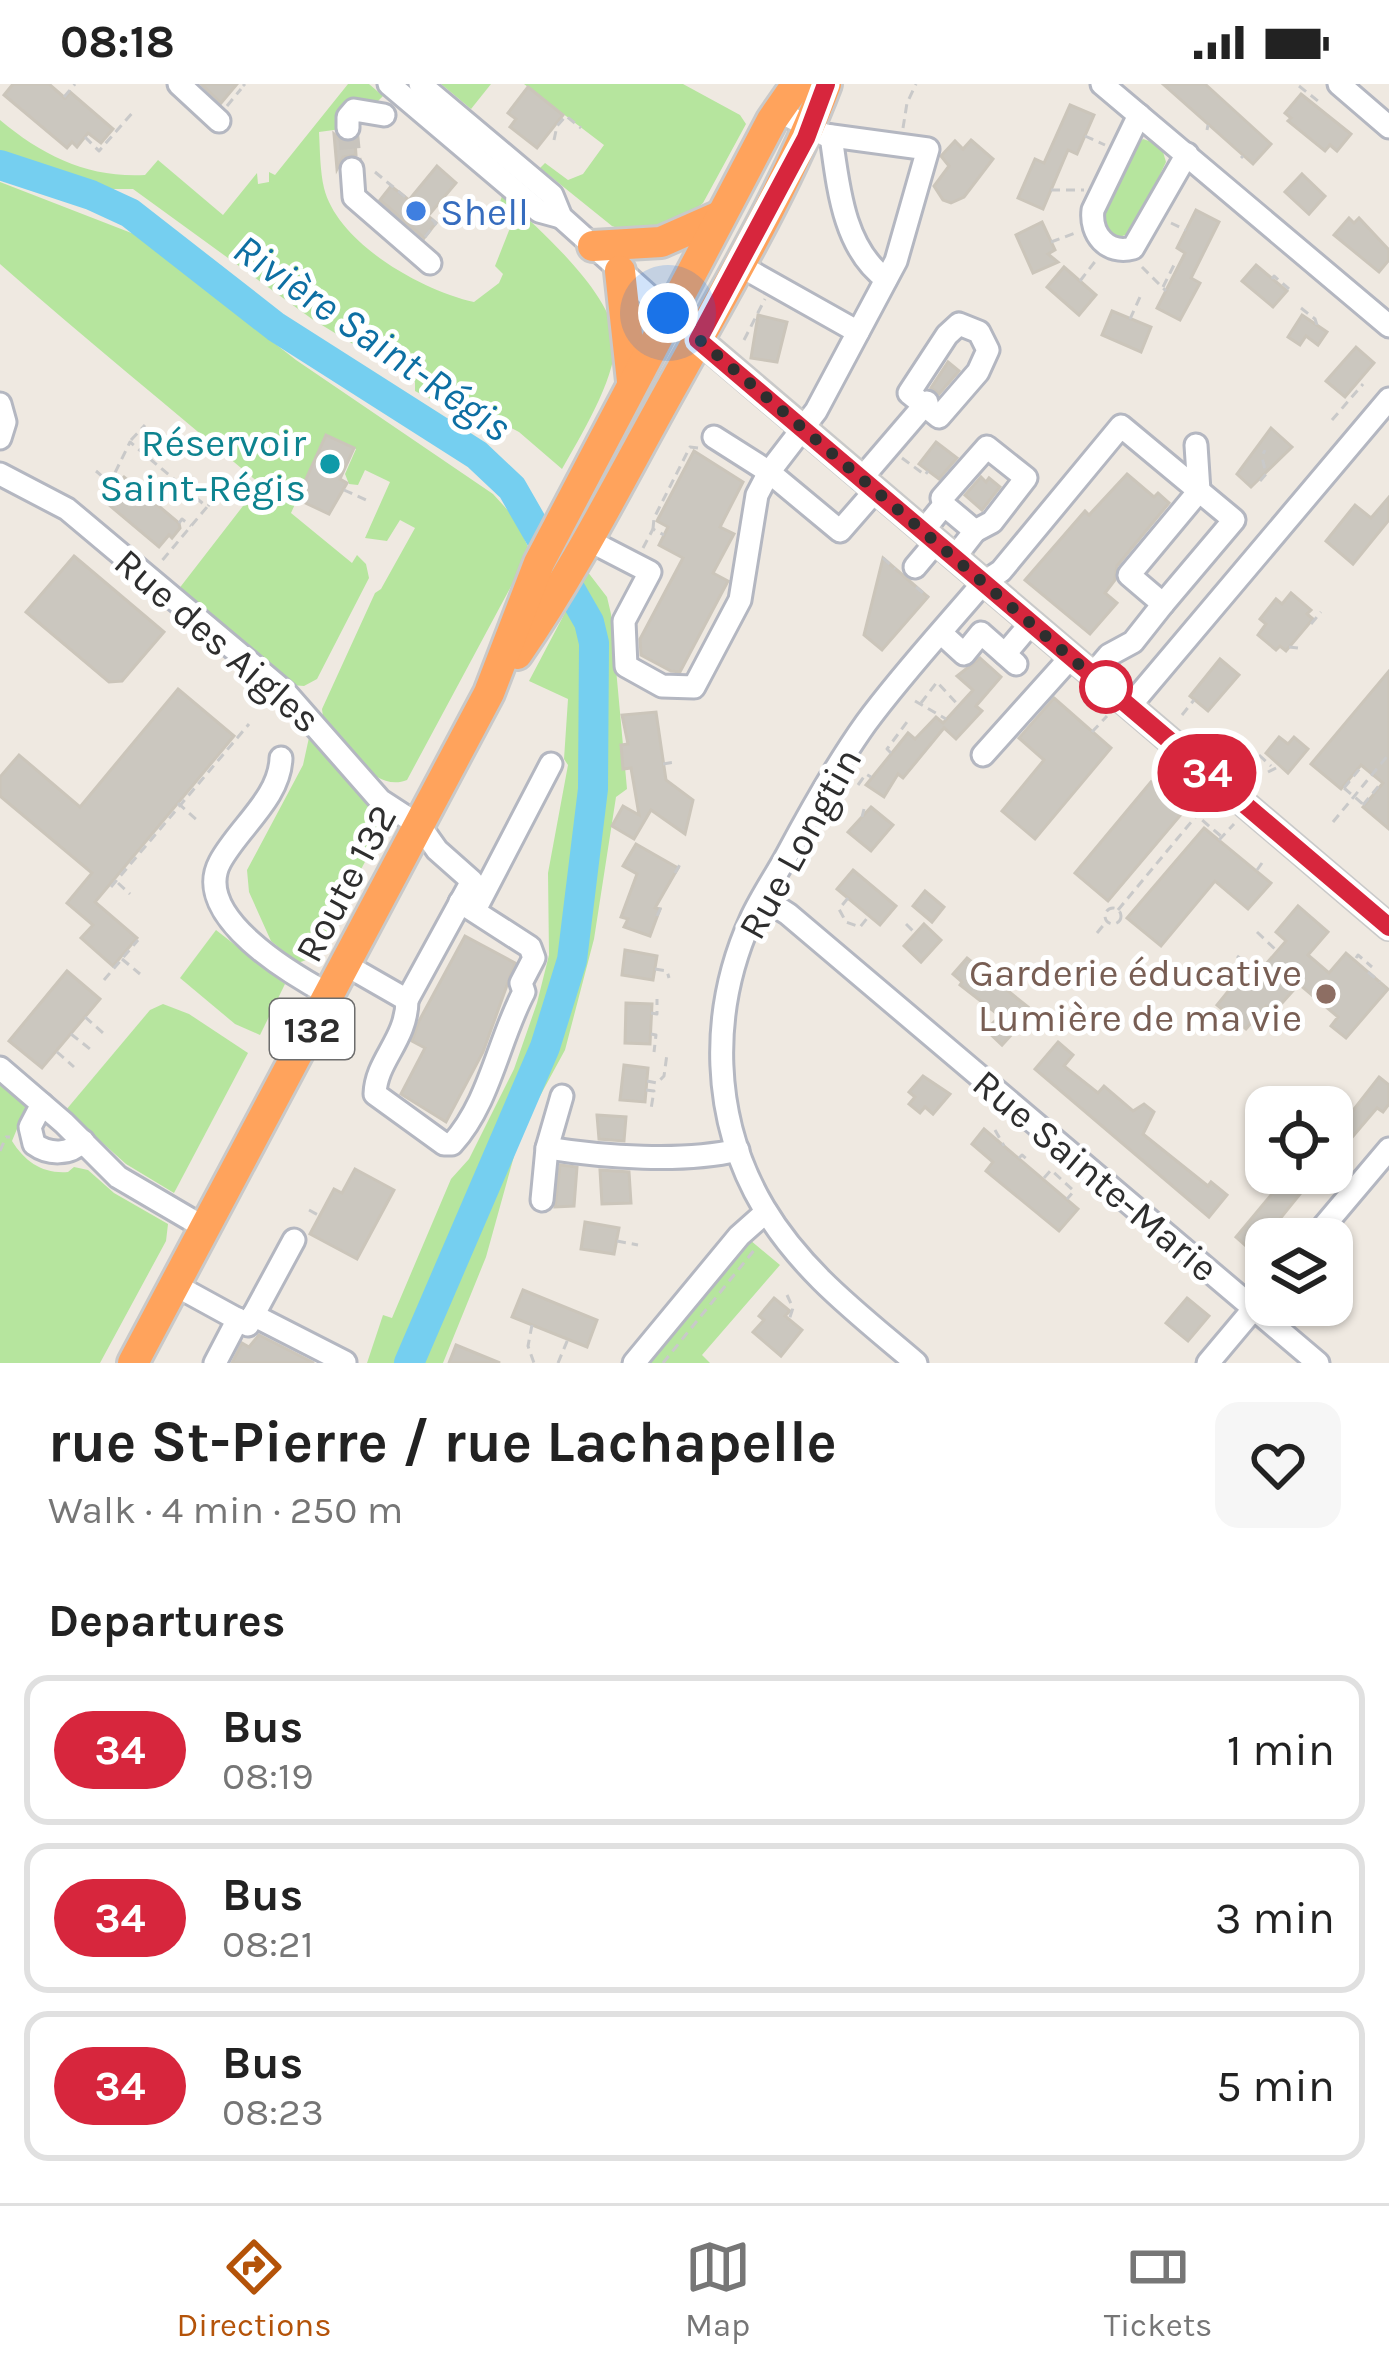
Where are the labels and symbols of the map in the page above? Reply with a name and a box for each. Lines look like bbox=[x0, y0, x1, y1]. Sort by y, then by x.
place label: Shell bbox=[440, 189, 529, 235]
marker: Shell bbox=[403, 198, 429, 224]
water label: Rivière Saint-Régis bbox=[224, 223, 521, 452]
your location bbox=[638, 283, 698, 343]
place label: Réservoir Saint-Régis bbox=[100, 420, 307, 511]
marker: Réservoir Saint-Régis bbox=[317, 451, 343, 477]
street label: Rue des Aigles bbox=[105, 539, 329, 742]
unlabelled marker bbox=[1081, 662, 1131, 712]
line badge: 34 bbox=[1153, 734, 1261, 812]
street label: Rue Longtin bbox=[728, 740, 871, 947]
street label: Route 132 bbox=[285, 797, 406, 970]
place label: Garderie éducative Lumière de ma vie bbox=[969, 950, 1302, 1041]
marker: Garderie éducative Lumière de ma vie bbox=[1313, 981, 1339, 1007]
road number: 132 bbox=[270, 999, 354, 1059]
street label: Rue Sainte-Marie bbox=[964, 1060, 1227, 1292]

